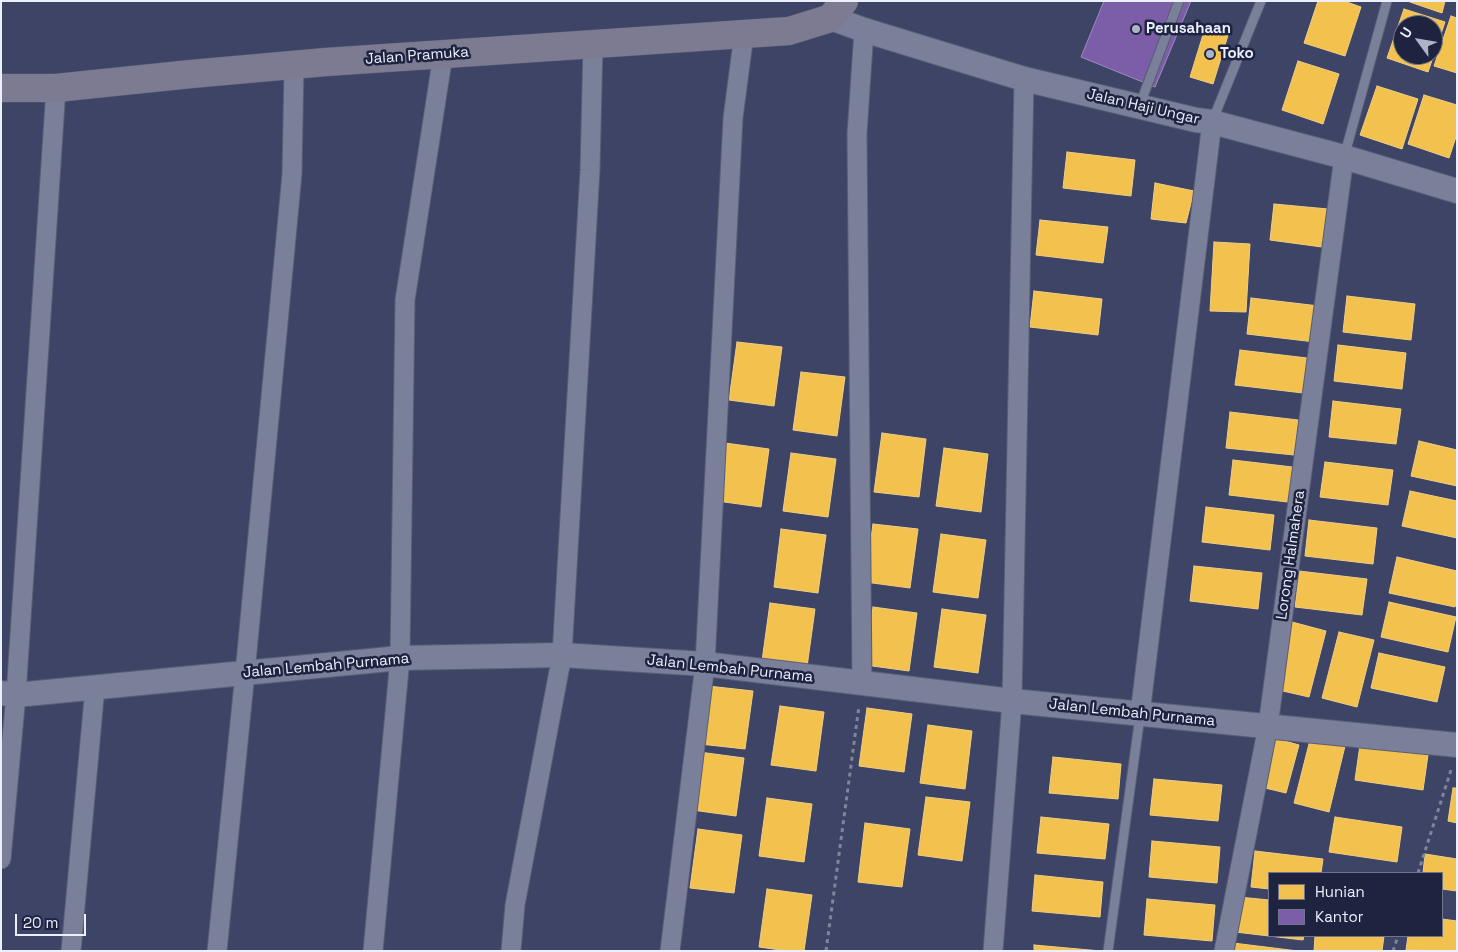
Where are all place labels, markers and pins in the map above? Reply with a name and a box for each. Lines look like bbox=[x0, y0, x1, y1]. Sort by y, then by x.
place label: Perusahaan bbox=[1146, 20, 1231, 38]
marker: Perusahaan bbox=[1130, 23, 1142, 35]
place label: Toko bbox=[1220, 45, 1254, 63]
marker: Toko bbox=[1204, 48, 1216, 60]

